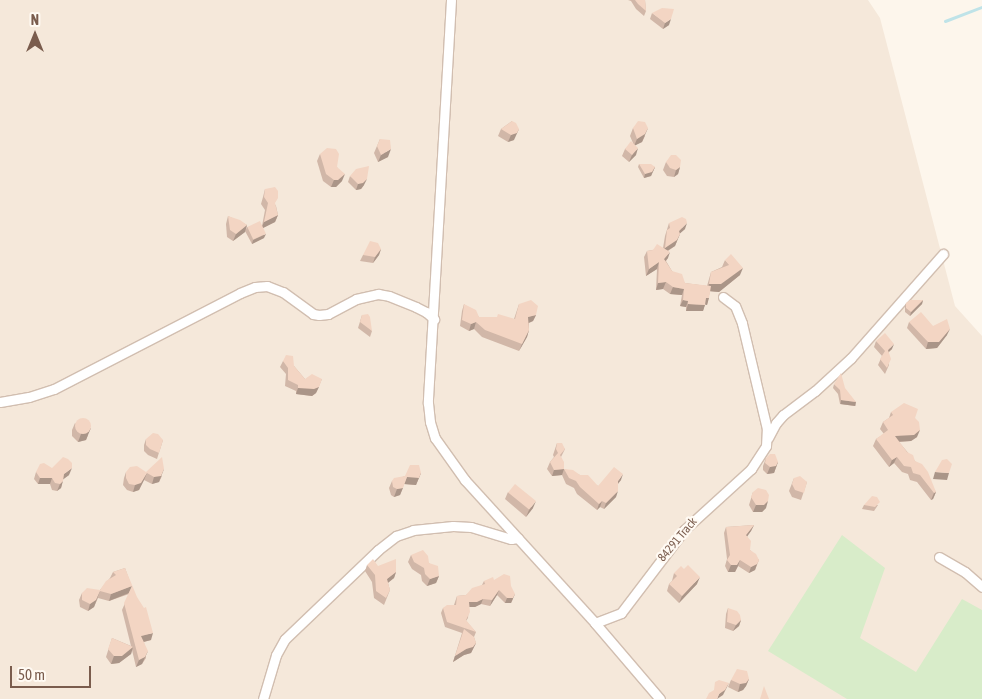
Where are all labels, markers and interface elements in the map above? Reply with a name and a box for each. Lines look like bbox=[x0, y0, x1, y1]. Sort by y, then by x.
north arrow bbox=[10, 10, 60, 60]
text: N bbox=[31, 12, 39, 28]
street label: 84291 Track bbox=[655, 515, 701, 565]
scale bar bbox=[12, 656, 94, 688]
text: 50 m bbox=[18, 666, 45, 683]

